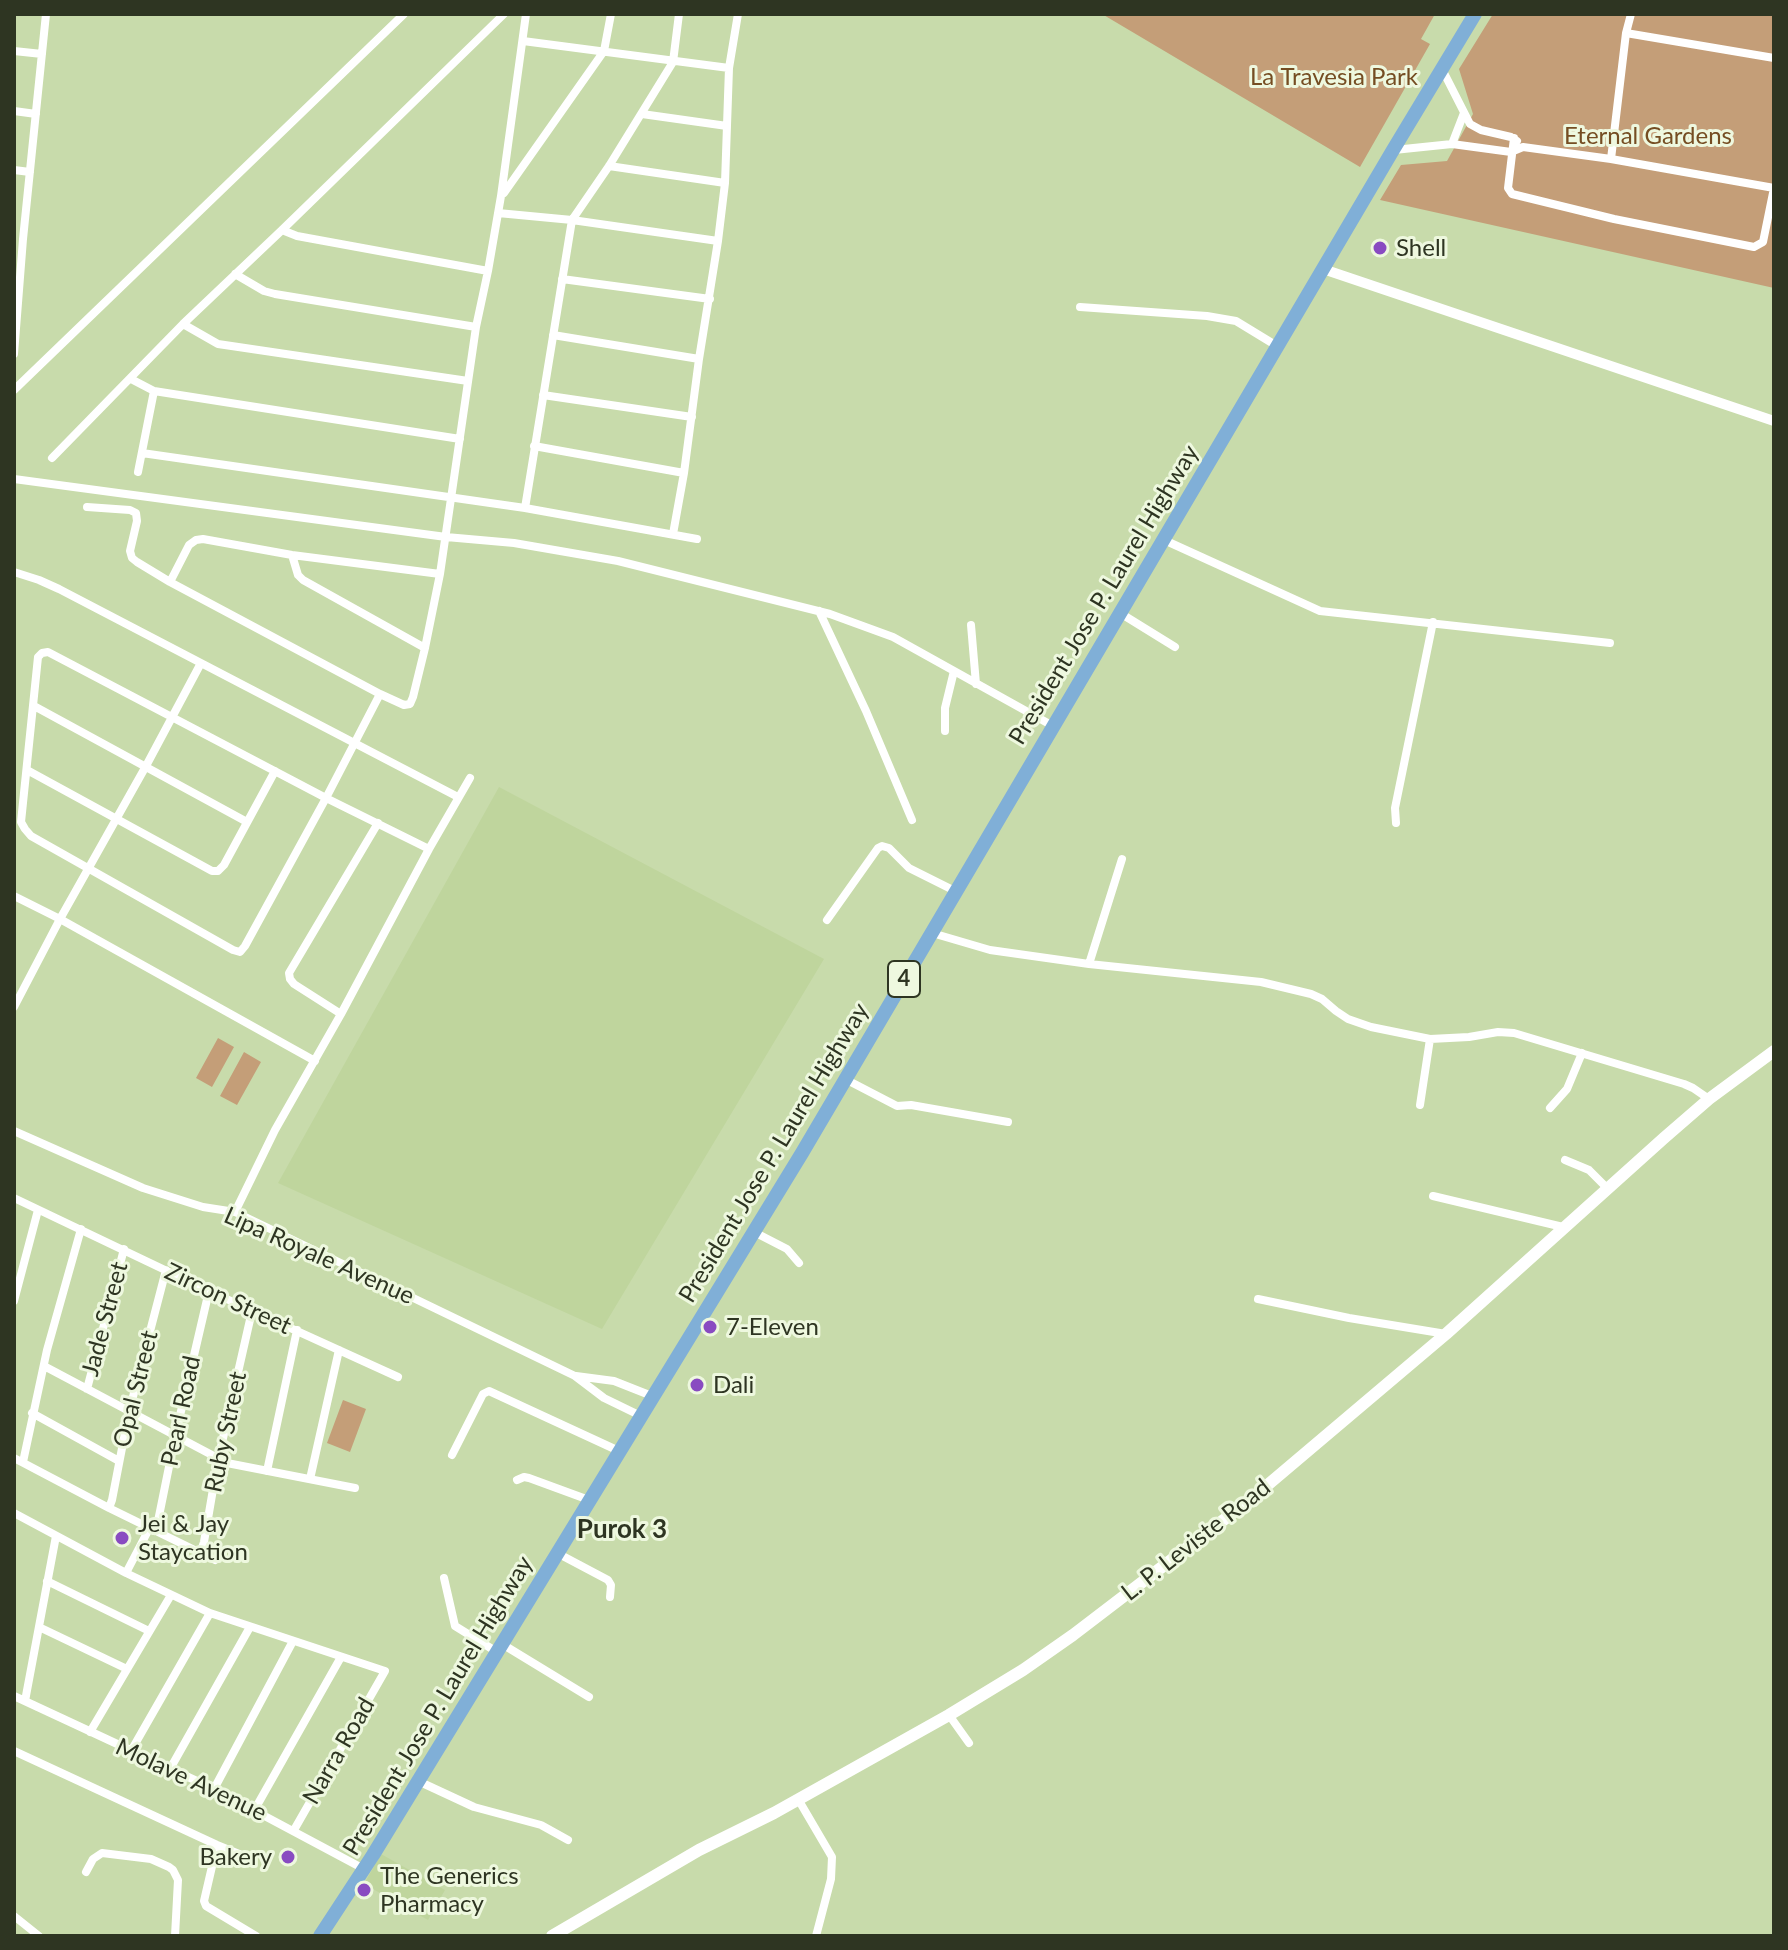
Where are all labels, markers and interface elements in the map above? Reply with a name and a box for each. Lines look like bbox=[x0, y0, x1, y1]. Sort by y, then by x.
park label: La Travesia Park bbox=[1250, 63, 1418, 91]
park label: Eternal Gardens bbox=[1564, 122, 1732, 150]
place label: Shell bbox=[1396, 234, 1446, 262]
marker: Shell bbox=[1371, 239, 1389, 257]
street label: President Jose P. Laurel Highway bbox=[1003, 440, 1205, 750]
road number: 4 bbox=[888, 961, 920, 997]
street label: President Jose P. Laurel Highway bbox=[673, 998, 875, 1308]
street label: Lipa Royale Avenue bbox=[219, 1201, 419, 1311]
street label: Zircon Street bbox=[160, 1257, 296, 1341]
street label: Jade Street bbox=[76, 1259, 134, 1379]
place label: 7-Eleven bbox=[726, 1313, 819, 1341]
marker: 7-Eleven bbox=[701, 1318, 719, 1336]
street label: Opal Street bbox=[108, 1328, 164, 1450]
street label: Pearl Road bbox=[155, 1353, 207, 1469]
street label: Ruby Street bbox=[199, 1369, 253, 1495]
place label: Dali bbox=[713, 1371, 754, 1399]
marker: Dali bbox=[688, 1376, 706, 1394]
street label: L. P. Leviste Road bbox=[1116, 1473, 1276, 1607]
place label: Jei & Jay Staycation bbox=[138, 1510, 248, 1566]
district label: Purok 3 bbox=[577, 1514, 667, 1546]
marker: Jei & Jay Staycation bbox=[113, 1529, 131, 1547]
street label: President Jose P. Laurel Highway bbox=[337, 1551, 539, 1861]
street label: Narra Road bbox=[297, 1692, 381, 1810]
street label: Molave Avenue bbox=[111, 1732, 271, 1828]
place label: Bakery bbox=[199, 1843, 272, 1871]
marker: Bakery bbox=[279, 1848, 297, 1866]
place label: The Generics Pharmacy bbox=[380, 1862, 519, 1918]
marker: The Generics Pharmacy bbox=[355, 1881, 373, 1899]

